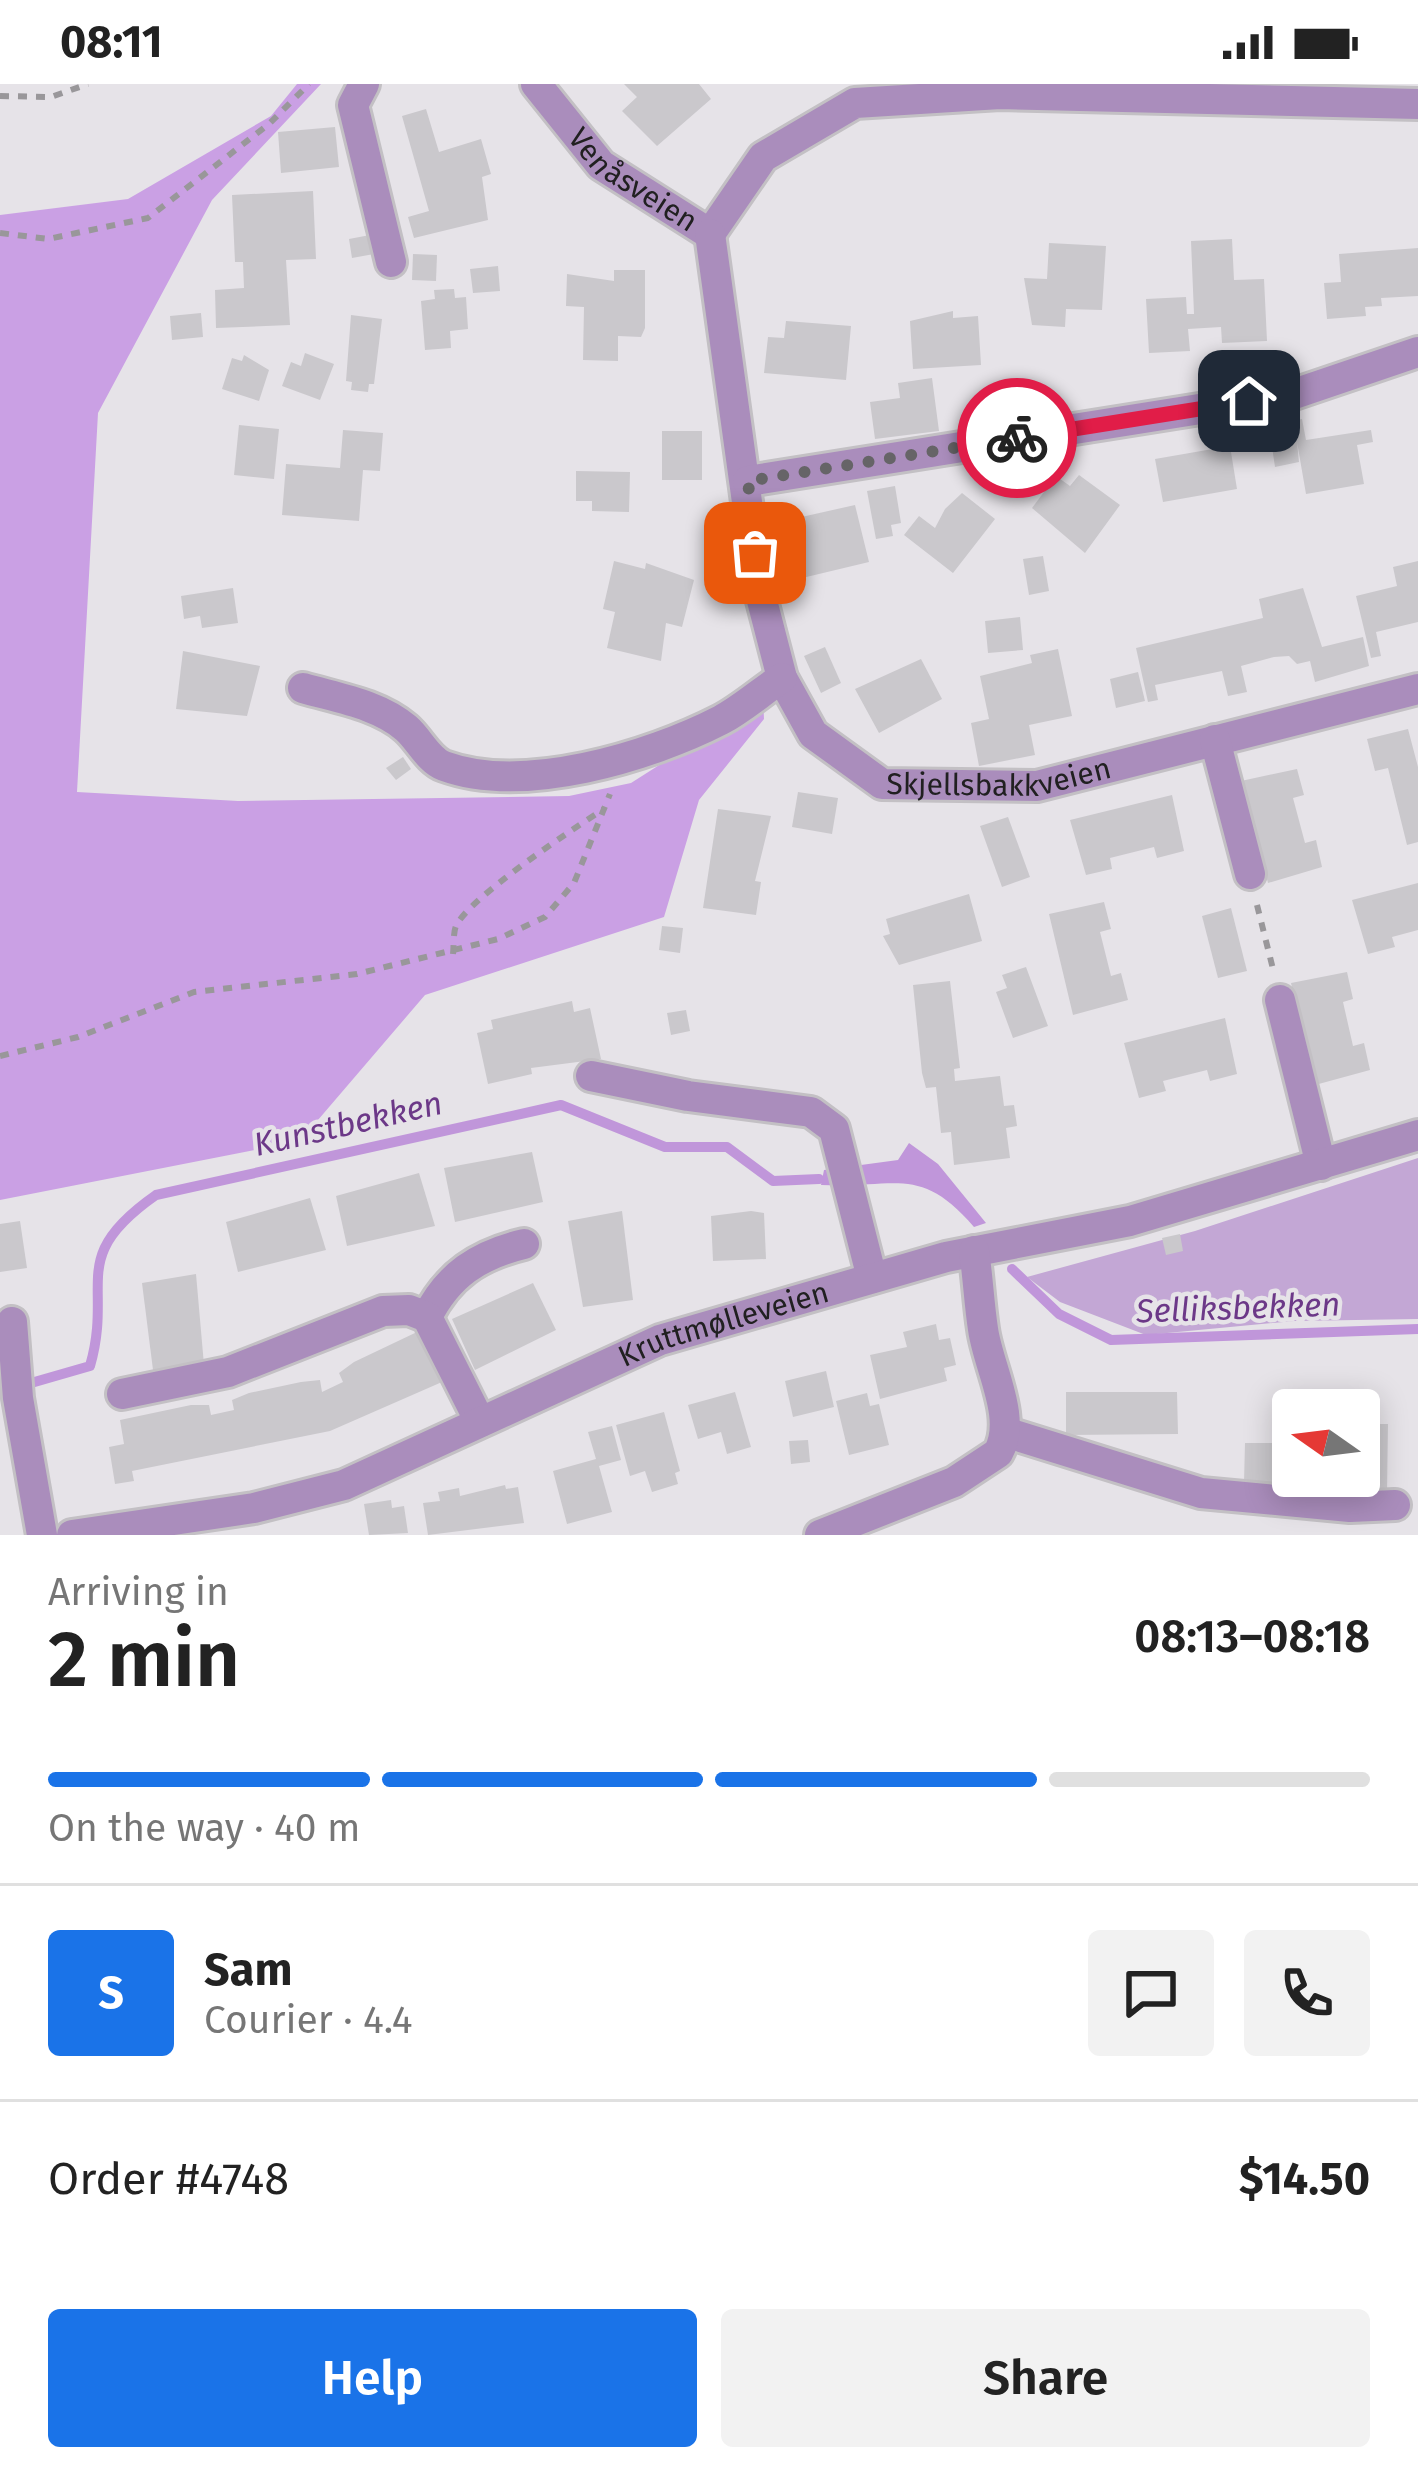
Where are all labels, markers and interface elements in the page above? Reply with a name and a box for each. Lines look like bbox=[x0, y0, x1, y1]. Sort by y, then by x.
text: 08:11 bbox=[60, 15, 163, 69]
street label: Venåsveien bbox=[561, 121, 704, 239]
pin bbox=[1198, 350, 1300, 452]
icon: home bbox=[1216, 368, 1282, 434]
courier bbox=[957, 378, 1077, 498]
icon: bike bbox=[984, 405, 1050, 471]
pin bbox=[704, 502, 806, 604]
icon: bag bbox=[722, 520, 788, 586]
street label: Skjellsbakkveien bbox=[886, 750, 1115, 804]
water label: Kunstbekken bbox=[250, 1083, 446, 1165]
street label: Kruttmølleveien bbox=[613, 1274, 833, 1375]
water label: Selliksbekken bbox=[1134, 1284, 1341, 1332]
north arrow bbox=[1272, 1389, 1380, 1497]
map controls bbox=[1272, 1389, 1380, 1497]
text: Arriving in bbox=[48, 1569, 229, 1615]
text: 08:13–08:18 bbox=[1134, 1610, 1370, 1664]
text: 2 min bbox=[48, 1613, 240, 1707]
text: On the way · 40 m bbox=[48, 1805, 360, 1851]
button: chat bbox=[1088, 1930, 1214, 2056]
button: phone bbox=[1244, 1930, 1370, 2056]
text: Sam bbox=[204, 1943, 292, 1997]
text: S bbox=[98, 1966, 124, 2020]
text: Courier · 4.4 bbox=[204, 1997, 413, 2043]
text: Order #4748 bbox=[48, 2152, 289, 2206]
text: $14.50 bbox=[1239, 2152, 1370, 2206]
button: Help bbox=[48, 2309, 697, 2447]
button: Share bbox=[721, 2309, 1370, 2447]

